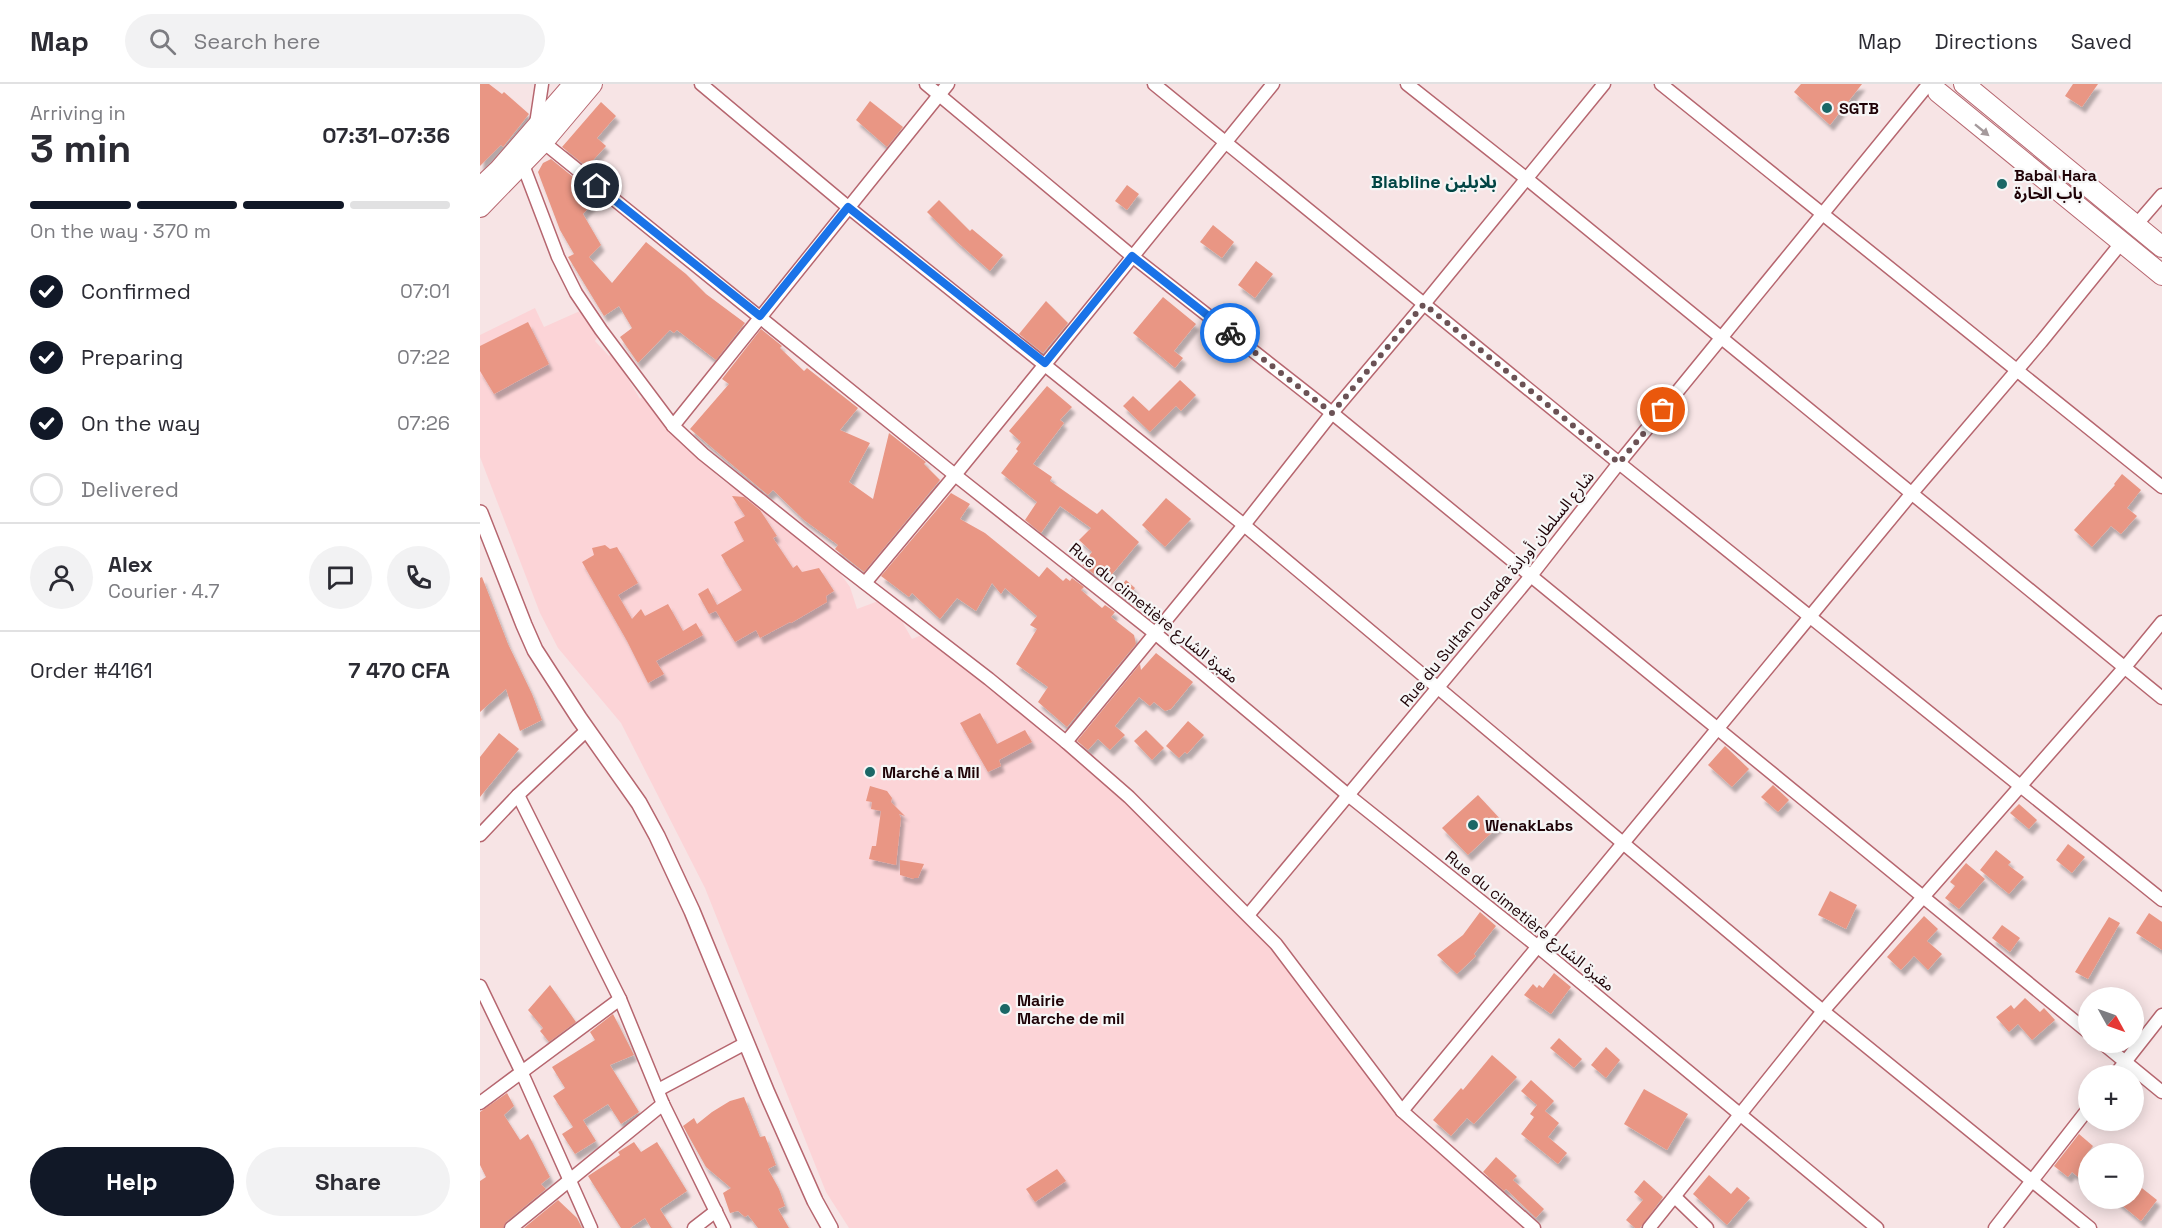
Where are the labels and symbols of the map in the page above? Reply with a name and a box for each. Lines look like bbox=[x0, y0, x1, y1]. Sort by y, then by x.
place label: SGTB bbox=[1839, 98, 1879, 119]
marker: SGTB bbox=[1820, 101, 1834, 115]
one-way arrow bbox=[1975, 123, 1990, 135]
pin bbox=[571, 160, 622, 211]
place label: Babal Hara باب الحارة bbox=[2014, 165, 2097, 204]
district label: Blabline بلابلين bbox=[1371, 170, 1497, 193]
marker: Babal Hara باب الحارة bbox=[1995, 177, 2009, 191]
courier bbox=[1200, 303, 1260, 363]
pin bbox=[1637, 384, 1688, 435]
street label: Rue du Sultan Ourada شارع السلطان أورادة bbox=[1395, 467, 1600, 712]
street label: Rue du cimetière مقبرة الشارع bbox=[1064, 538, 1243, 690]
place label: Marché a Mil bbox=[882, 762, 980, 783]
marker: Marché a Mil bbox=[863, 765, 877, 779]
place label: WenakLabs bbox=[1485, 815, 1573, 836]
marker: WenakLabs bbox=[1466, 818, 1480, 832]
street label: Rue du cimetière مقبرة الشارع bbox=[1440, 846, 1619, 998]
north arrow bbox=[2078, 987, 2144, 1053]
place label: Mairie Marche de mil bbox=[1017, 990, 1125, 1029]
marker: Mairie Marche de mil bbox=[998, 1002, 1012, 1016]

